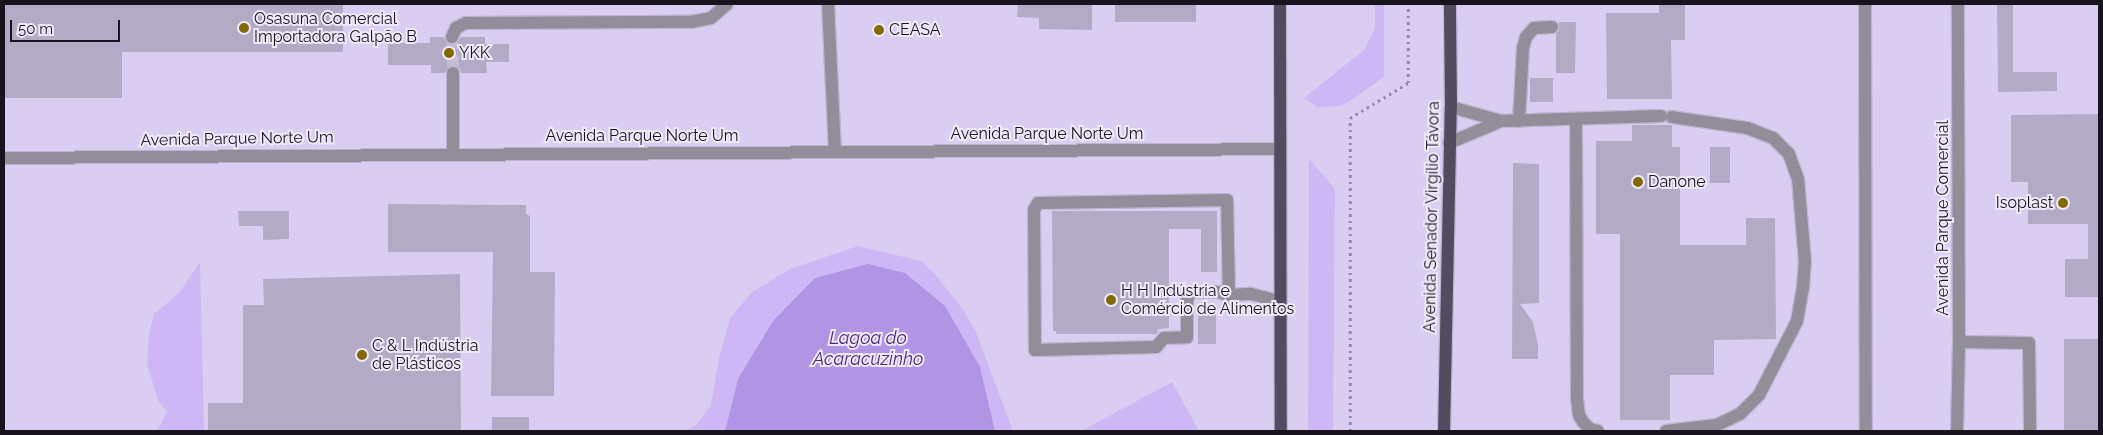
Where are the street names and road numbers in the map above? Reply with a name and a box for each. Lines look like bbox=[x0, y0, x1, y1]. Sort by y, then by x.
street label: Avenida Senador Virgílio Távora bbox=[1420, 100, 1444, 334]
street label: Avenida Parque Comercial bbox=[1933, 120, 1953, 316]
street label: Avenida Parque Norte Um bbox=[950, 124, 1144, 144]
street label: Avenida Parque Norte Um bbox=[545, 126, 739, 146]
street label: Avenida Parque Norte Um bbox=[140, 128, 334, 150]

